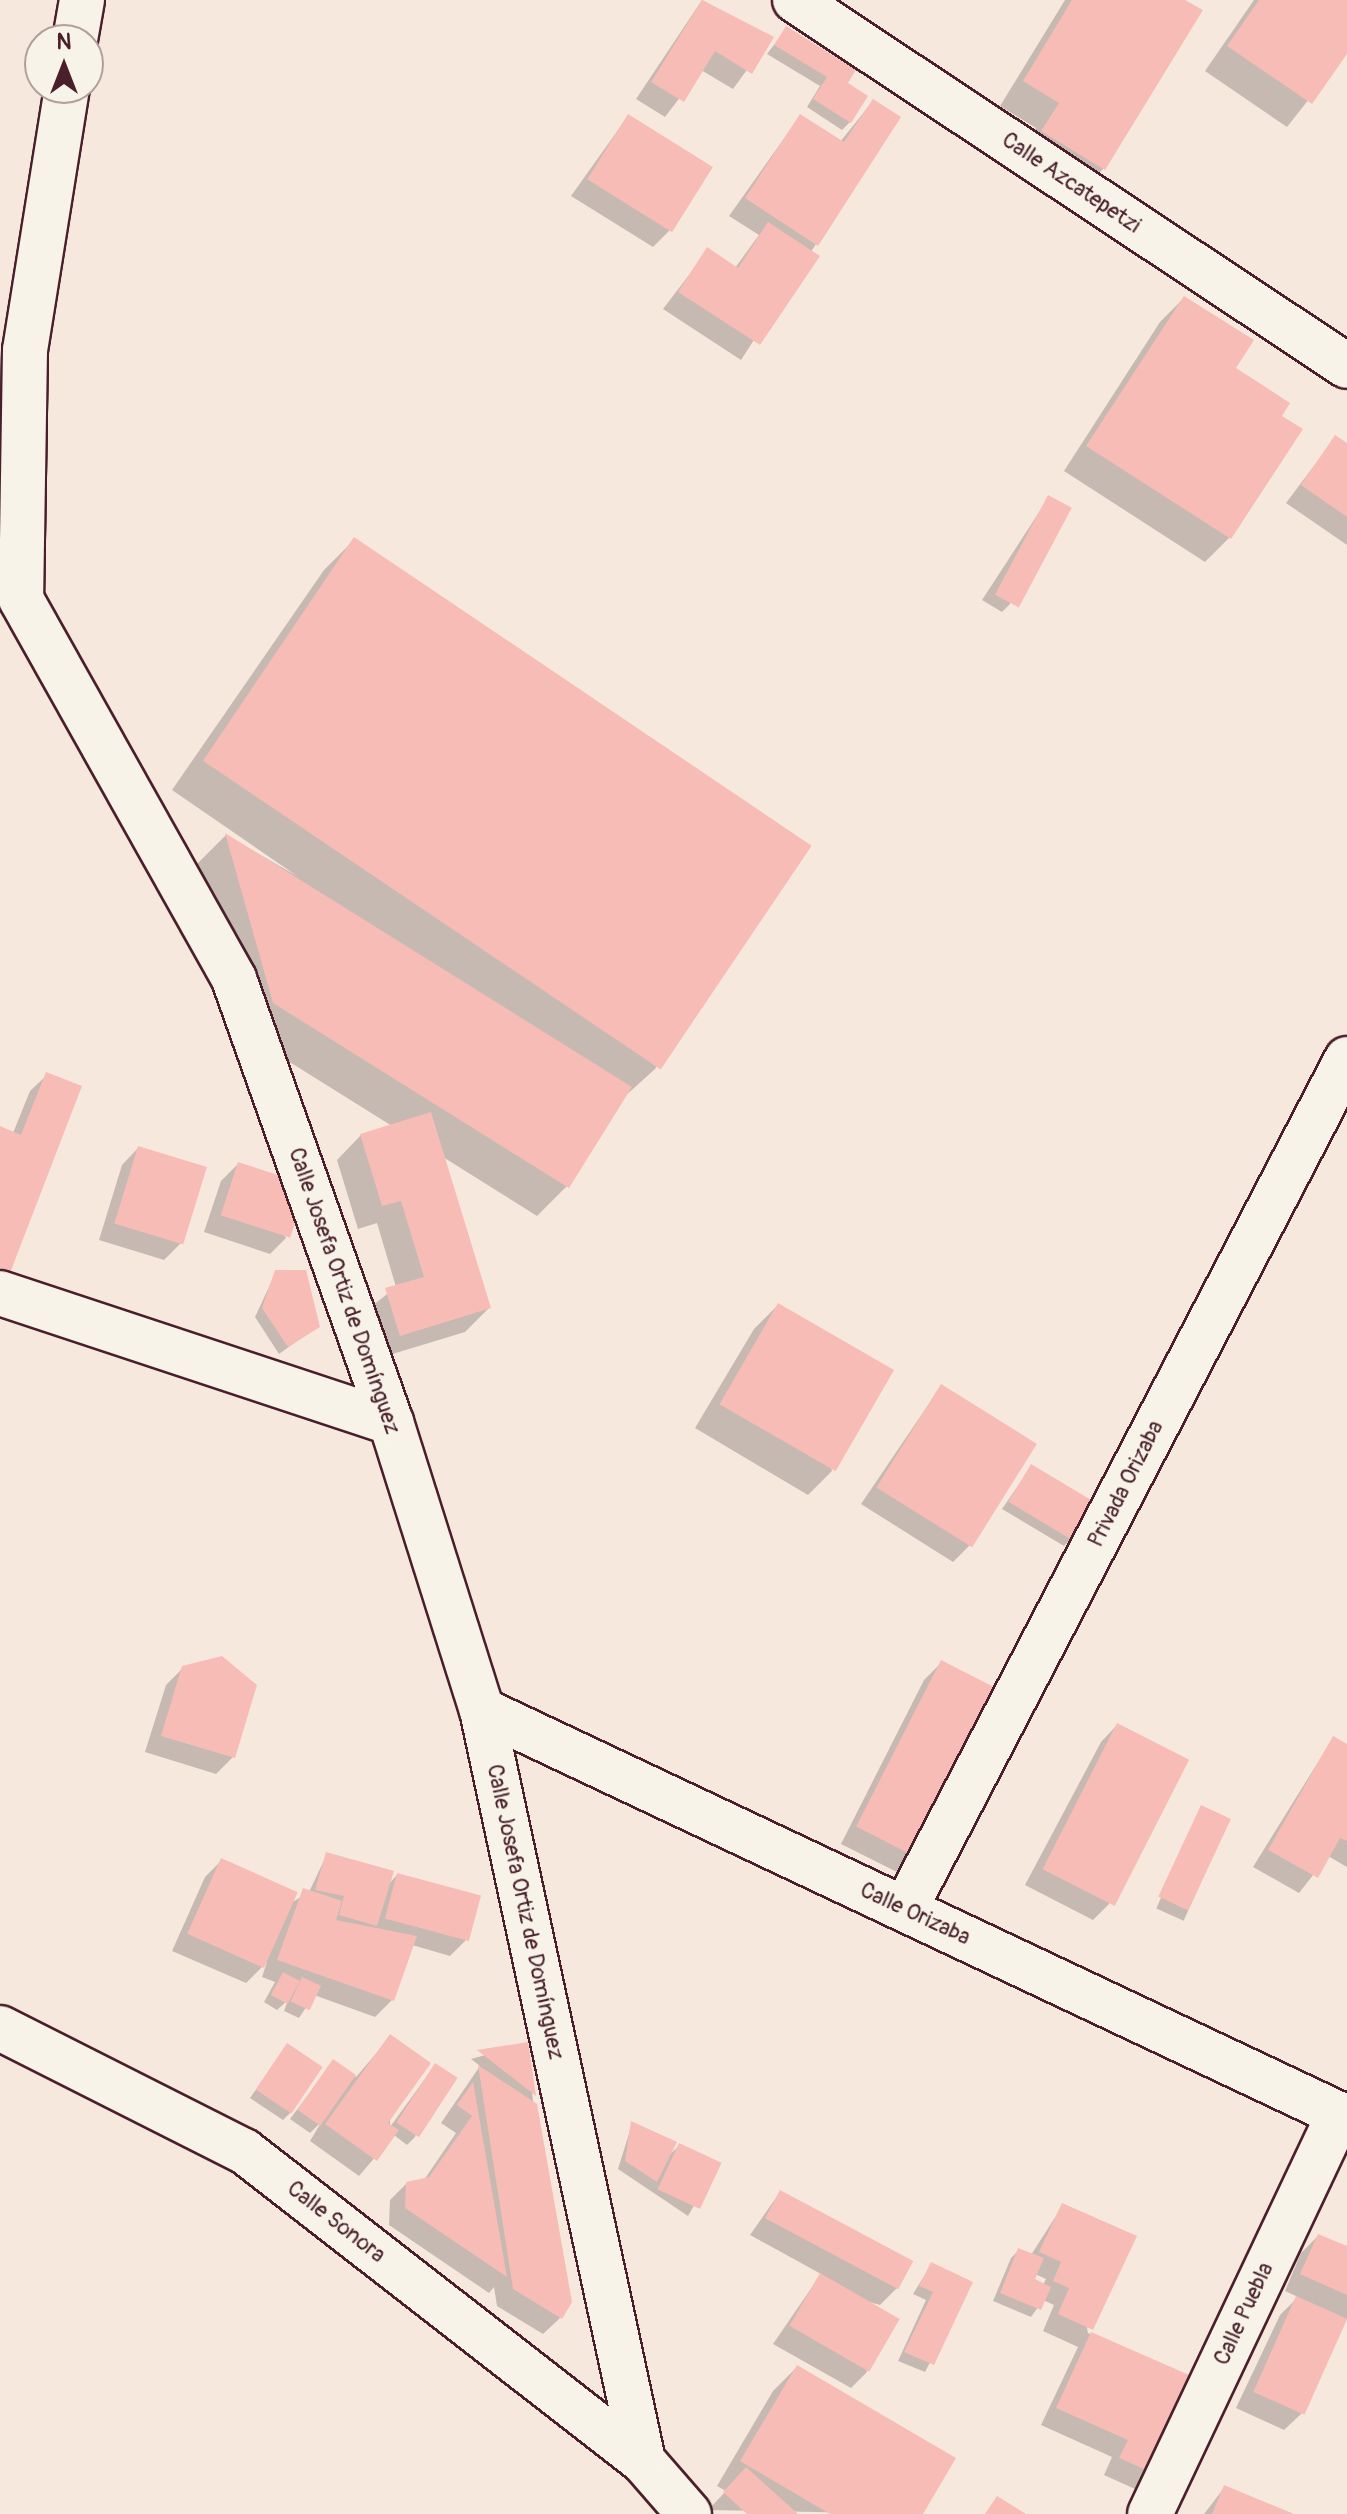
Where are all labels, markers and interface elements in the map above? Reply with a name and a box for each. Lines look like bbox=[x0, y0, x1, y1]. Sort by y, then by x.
north arrow bbox=[24, 24, 104, 104]
text: N bbox=[57, 28, 71, 56]
street label: Calle Azcatepetzi bbox=[997, 127, 1145, 239]
street label: Calle Josefa Ortiz de Domínguez bbox=[283, 1144, 405, 1438]
street label: Privada Orizaba bbox=[1083, 1416, 1169, 1552]
street label: Calle Josefa Ortiz de Domínguez bbox=[481, 1762, 569, 2062]
street label: Calle Orizaba bbox=[856, 1877, 974, 1951]
street label: Calle Sonora bbox=[282, 2176, 390, 2268]
street label: Calle Puebla bbox=[1209, 2258, 1279, 2370]

